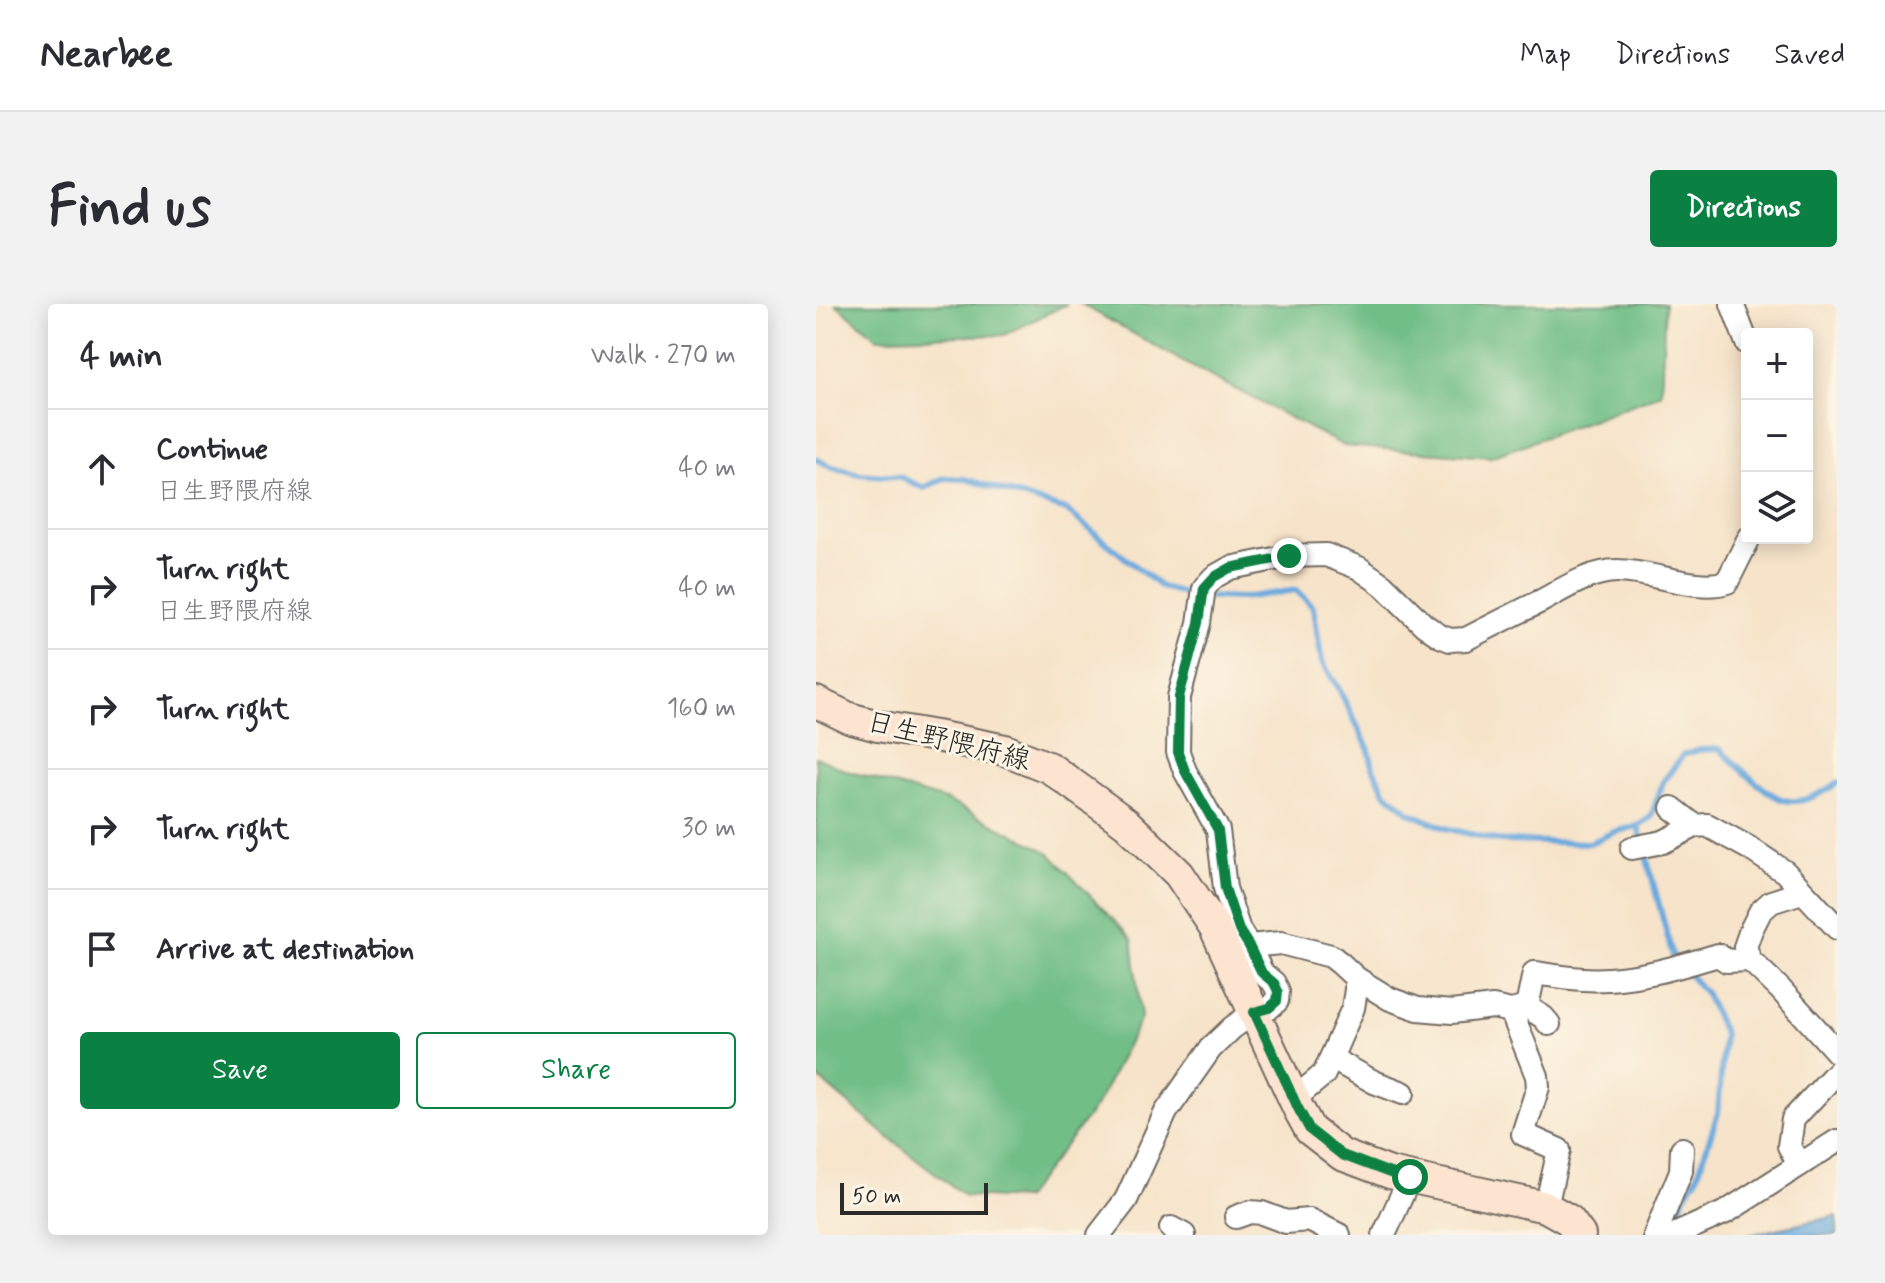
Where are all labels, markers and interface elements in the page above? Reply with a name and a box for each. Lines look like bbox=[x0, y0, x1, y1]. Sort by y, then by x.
text: Nearbee bbox=[40, 31, 173, 80]
text: Map bbox=[1520, 37, 1571, 74]
text: Directions bbox=[1615, 37, 1730, 74]
text: Saved bbox=[1774, 37, 1845, 74]
button: Directions bbox=[1650, 170, 1837, 247]
text: Find us bbox=[48, 172, 211, 245]
map controls bbox=[1741, 328, 1813, 544]
button: + bbox=[1741, 328, 1813, 400]
text: 4 min bbox=[80, 334, 163, 379]
text: Walk · 270 m bbox=[591, 339, 736, 373]
button: − bbox=[1741, 400, 1813, 472]
text: Continue bbox=[156, 430, 268, 469]
icon: ahead bbox=[80, 447, 124, 491]
text: 40 m bbox=[678, 452, 736, 486]
button: layers bbox=[1741, 472, 1813, 544]
text: 日生野隈府線 bbox=[156, 475, 312, 509]
route end bbox=[1271, 538, 1307, 574]
text: Turn right bbox=[156, 550, 289, 589]
icon: right bbox=[80, 567, 124, 611]
text: 40 m bbox=[678, 572, 736, 606]
text: 日生野隈府線 bbox=[156, 595, 312, 629]
icon: right bbox=[80, 687, 124, 731]
text: Turn right bbox=[156, 690, 289, 729]
text: 160 m bbox=[667, 692, 736, 726]
street label: 日生野隈府線 bbox=[862, 704, 1034, 780]
icon: right bbox=[80, 807, 124, 851]
text: Turn right bbox=[156, 810, 289, 849]
text: 30 m bbox=[682, 812, 736, 846]
icon: arrive bbox=[80, 927, 124, 971]
text: Arrive at destination bbox=[156, 930, 414, 969]
button: Save bbox=[80, 1032, 400, 1109]
button: Share bbox=[416, 1032, 736, 1109]
route start bbox=[1392, 1159, 1428, 1195]
scale bar bbox=[840, 1179, 988, 1215]
text: 50 m bbox=[852, 1183, 901, 1211]

